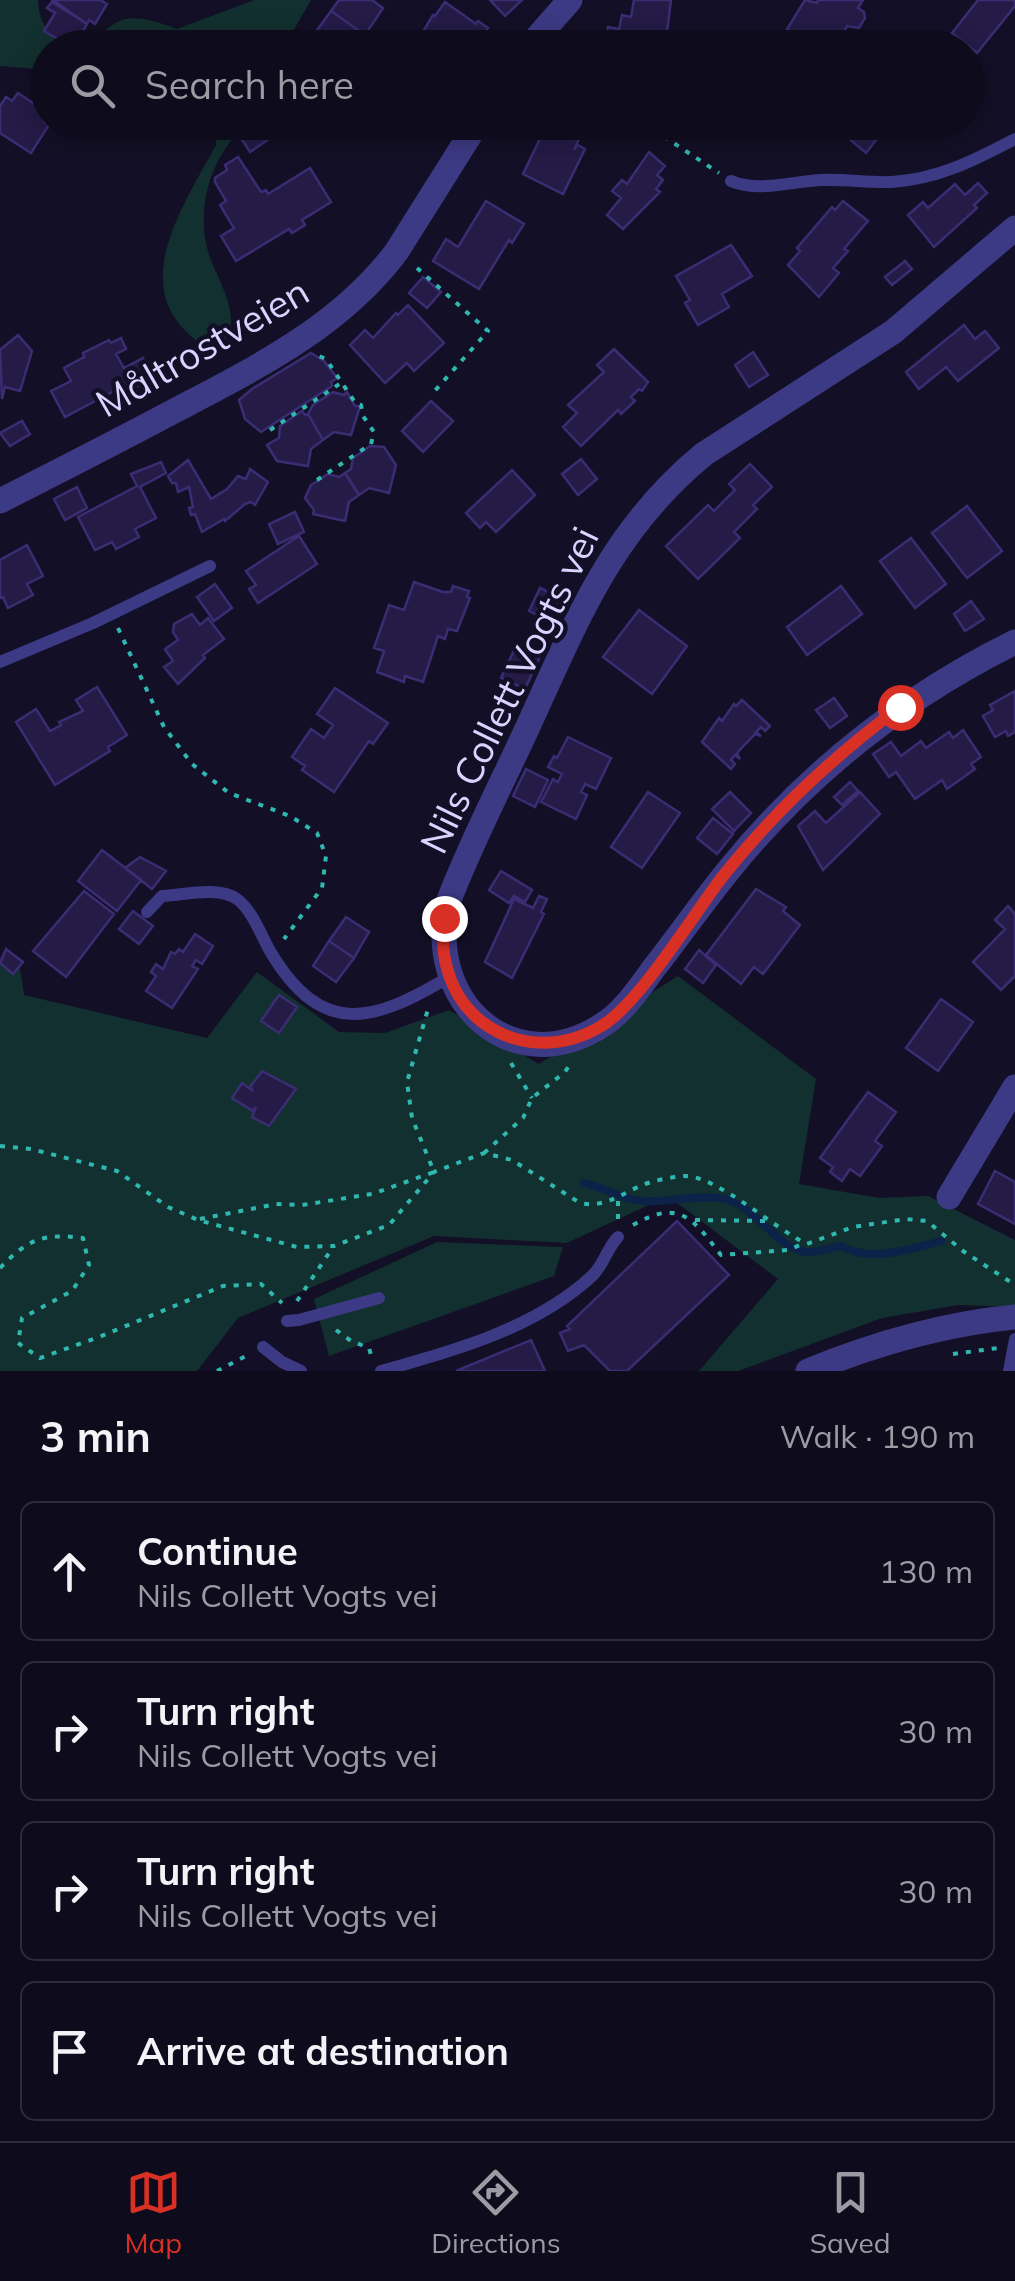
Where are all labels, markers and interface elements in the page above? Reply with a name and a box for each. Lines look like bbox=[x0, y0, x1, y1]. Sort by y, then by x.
search box bbox=[30, 30, 985, 140]
icon: search bbox=[65, 58, 120, 113]
text: Search here bbox=[145, 61, 354, 109]
street label: Måltrostveien bbox=[87, 267, 317, 427]
street label: Nils Collett Vogts vei bbox=[409, 519, 609, 861]
route start bbox=[878, 685, 924, 731]
route end bbox=[422, 896, 468, 942]
text: 3 min bbox=[40, 1410, 151, 1463]
text: Walk · 190 m bbox=[780, 1416, 975, 1456]
text: Continue bbox=[137, 1527, 298, 1575]
icon: ahead bbox=[42, 1544, 97, 1599]
text: 130 m bbox=[879, 1551, 973, 1591]
text: Nils Collett Vogts vei bbox=[137, 1575, 438, 1615]
text: Turn right bbox=[137, 1687, 314, 1735]
icon: right bbox=[42, 1704, 97, 1759]
text: 30 m bbox=[898, 1711, 973, 1751]
text: Nils Collett Vogts vei bbox=[137, 1735, 438, 1775]
text: Turn right bbox=[137, 1847, 314, 1895]
icon: right bbox=[42, 1864, 97, 1919]
text: 30 m bbox=[898, 1871, 973, 1911]
text: Nils Collett Vogts vei bbox=[137, 1895, 438, 1935]
icon: arrive bbox=[42, 2024, 97, 2079]
text: Arrive at destination bbox=[137, 2027, 509, 2075]
tab: Map bbox=[125, 2165, 182, 2260]
tab: Directions bbox=[431, 2165, 561, 2260]
tab: Saved bbox=[810, 2165, 890, 2260]

